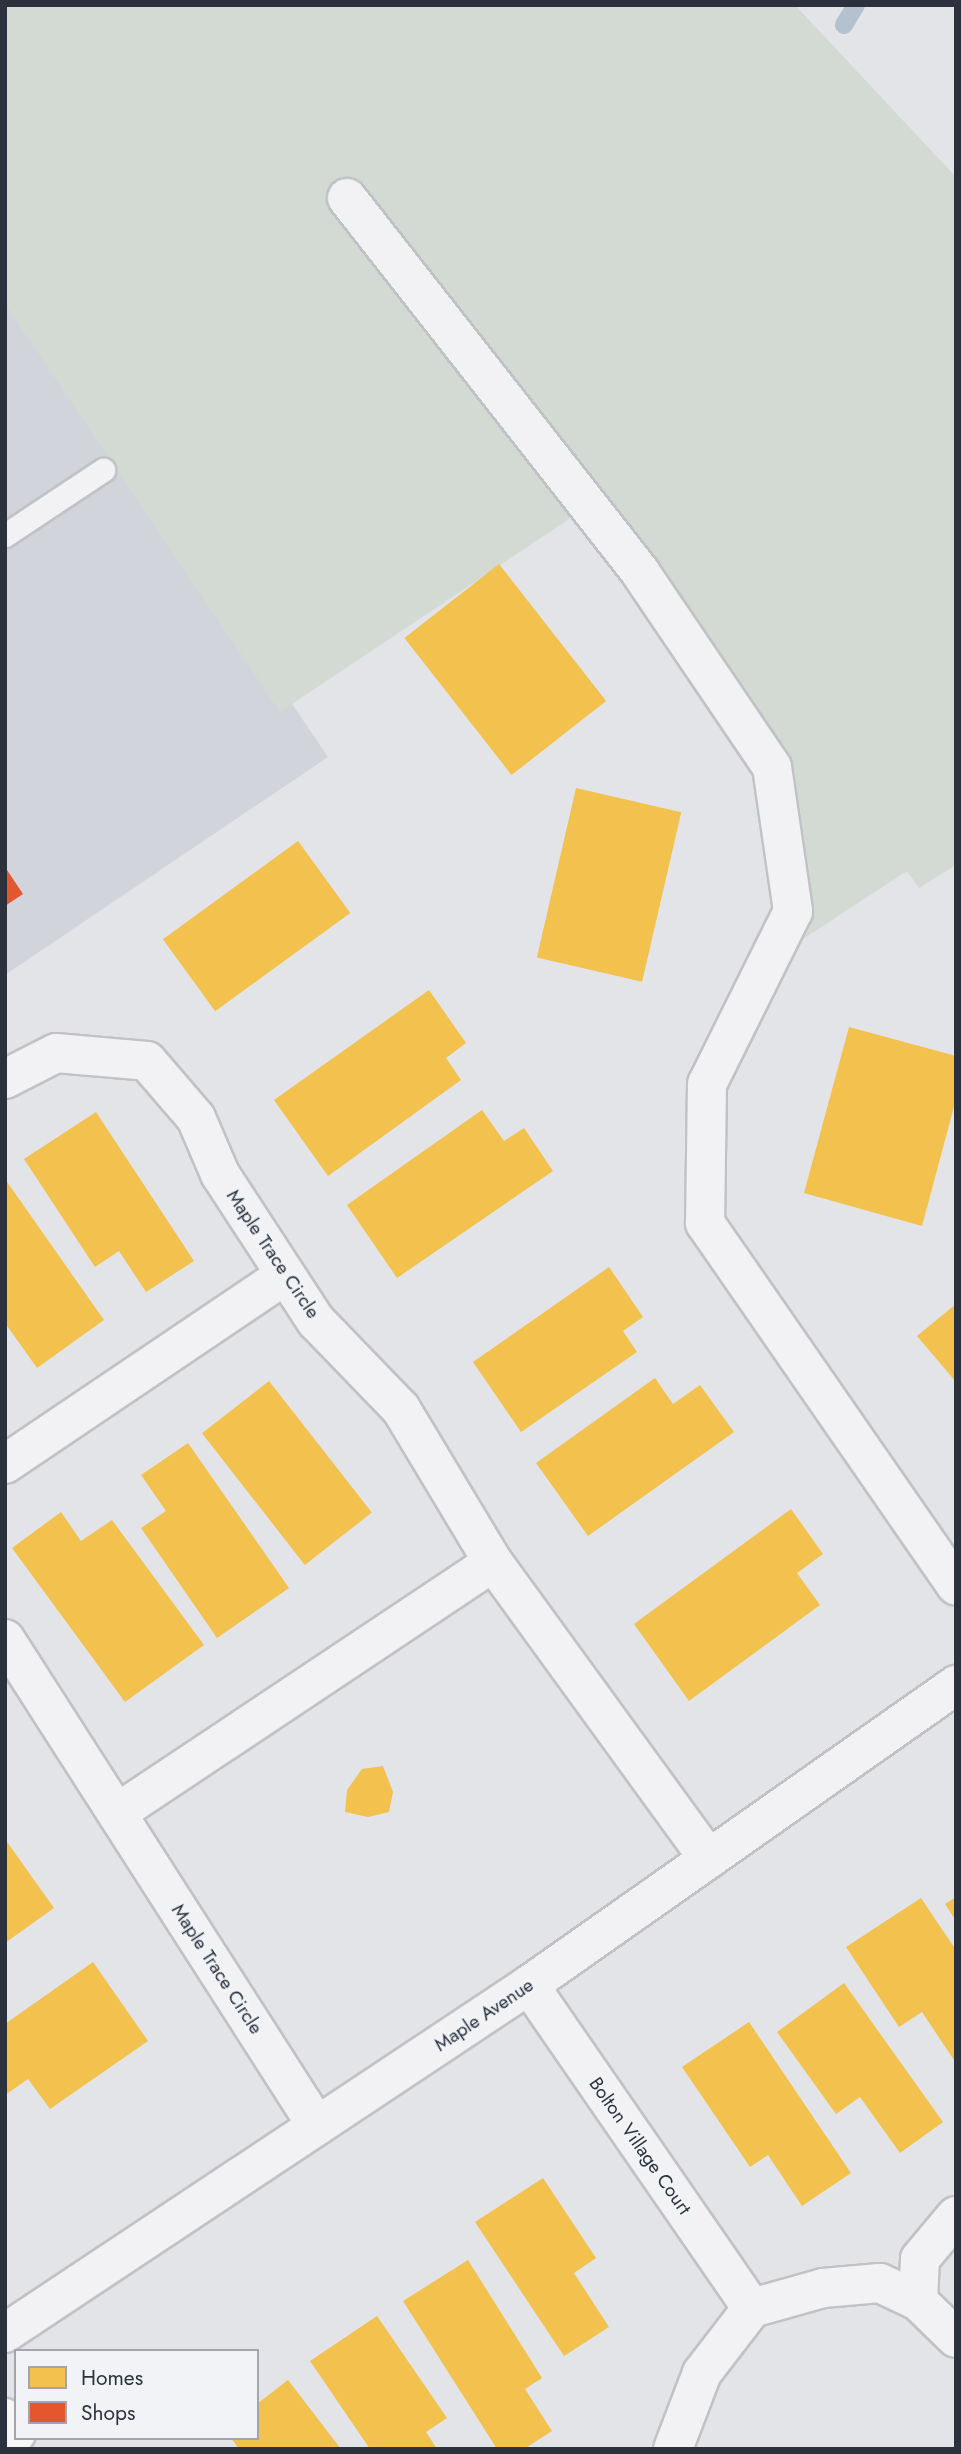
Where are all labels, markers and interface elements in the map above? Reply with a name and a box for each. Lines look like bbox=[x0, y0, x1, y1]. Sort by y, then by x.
street label: Maple Trace Circle bbox=[222, 1185, 324, 1323]
street label: Maple Trace Circle bbox=[167, 1900, 267, 2038]
street label: Maple Avenue bbox=[430, 1974, 538, 2056]
street label: Bolton Village Court bbox=[584, 2073, 696, 2219]
legend bbox=[14, 2349, 259, 2440]
text: Homes bbox=[81, 2363, 143, 2393]
text: Shops bbox=[81, 2398, 135, 2428]

